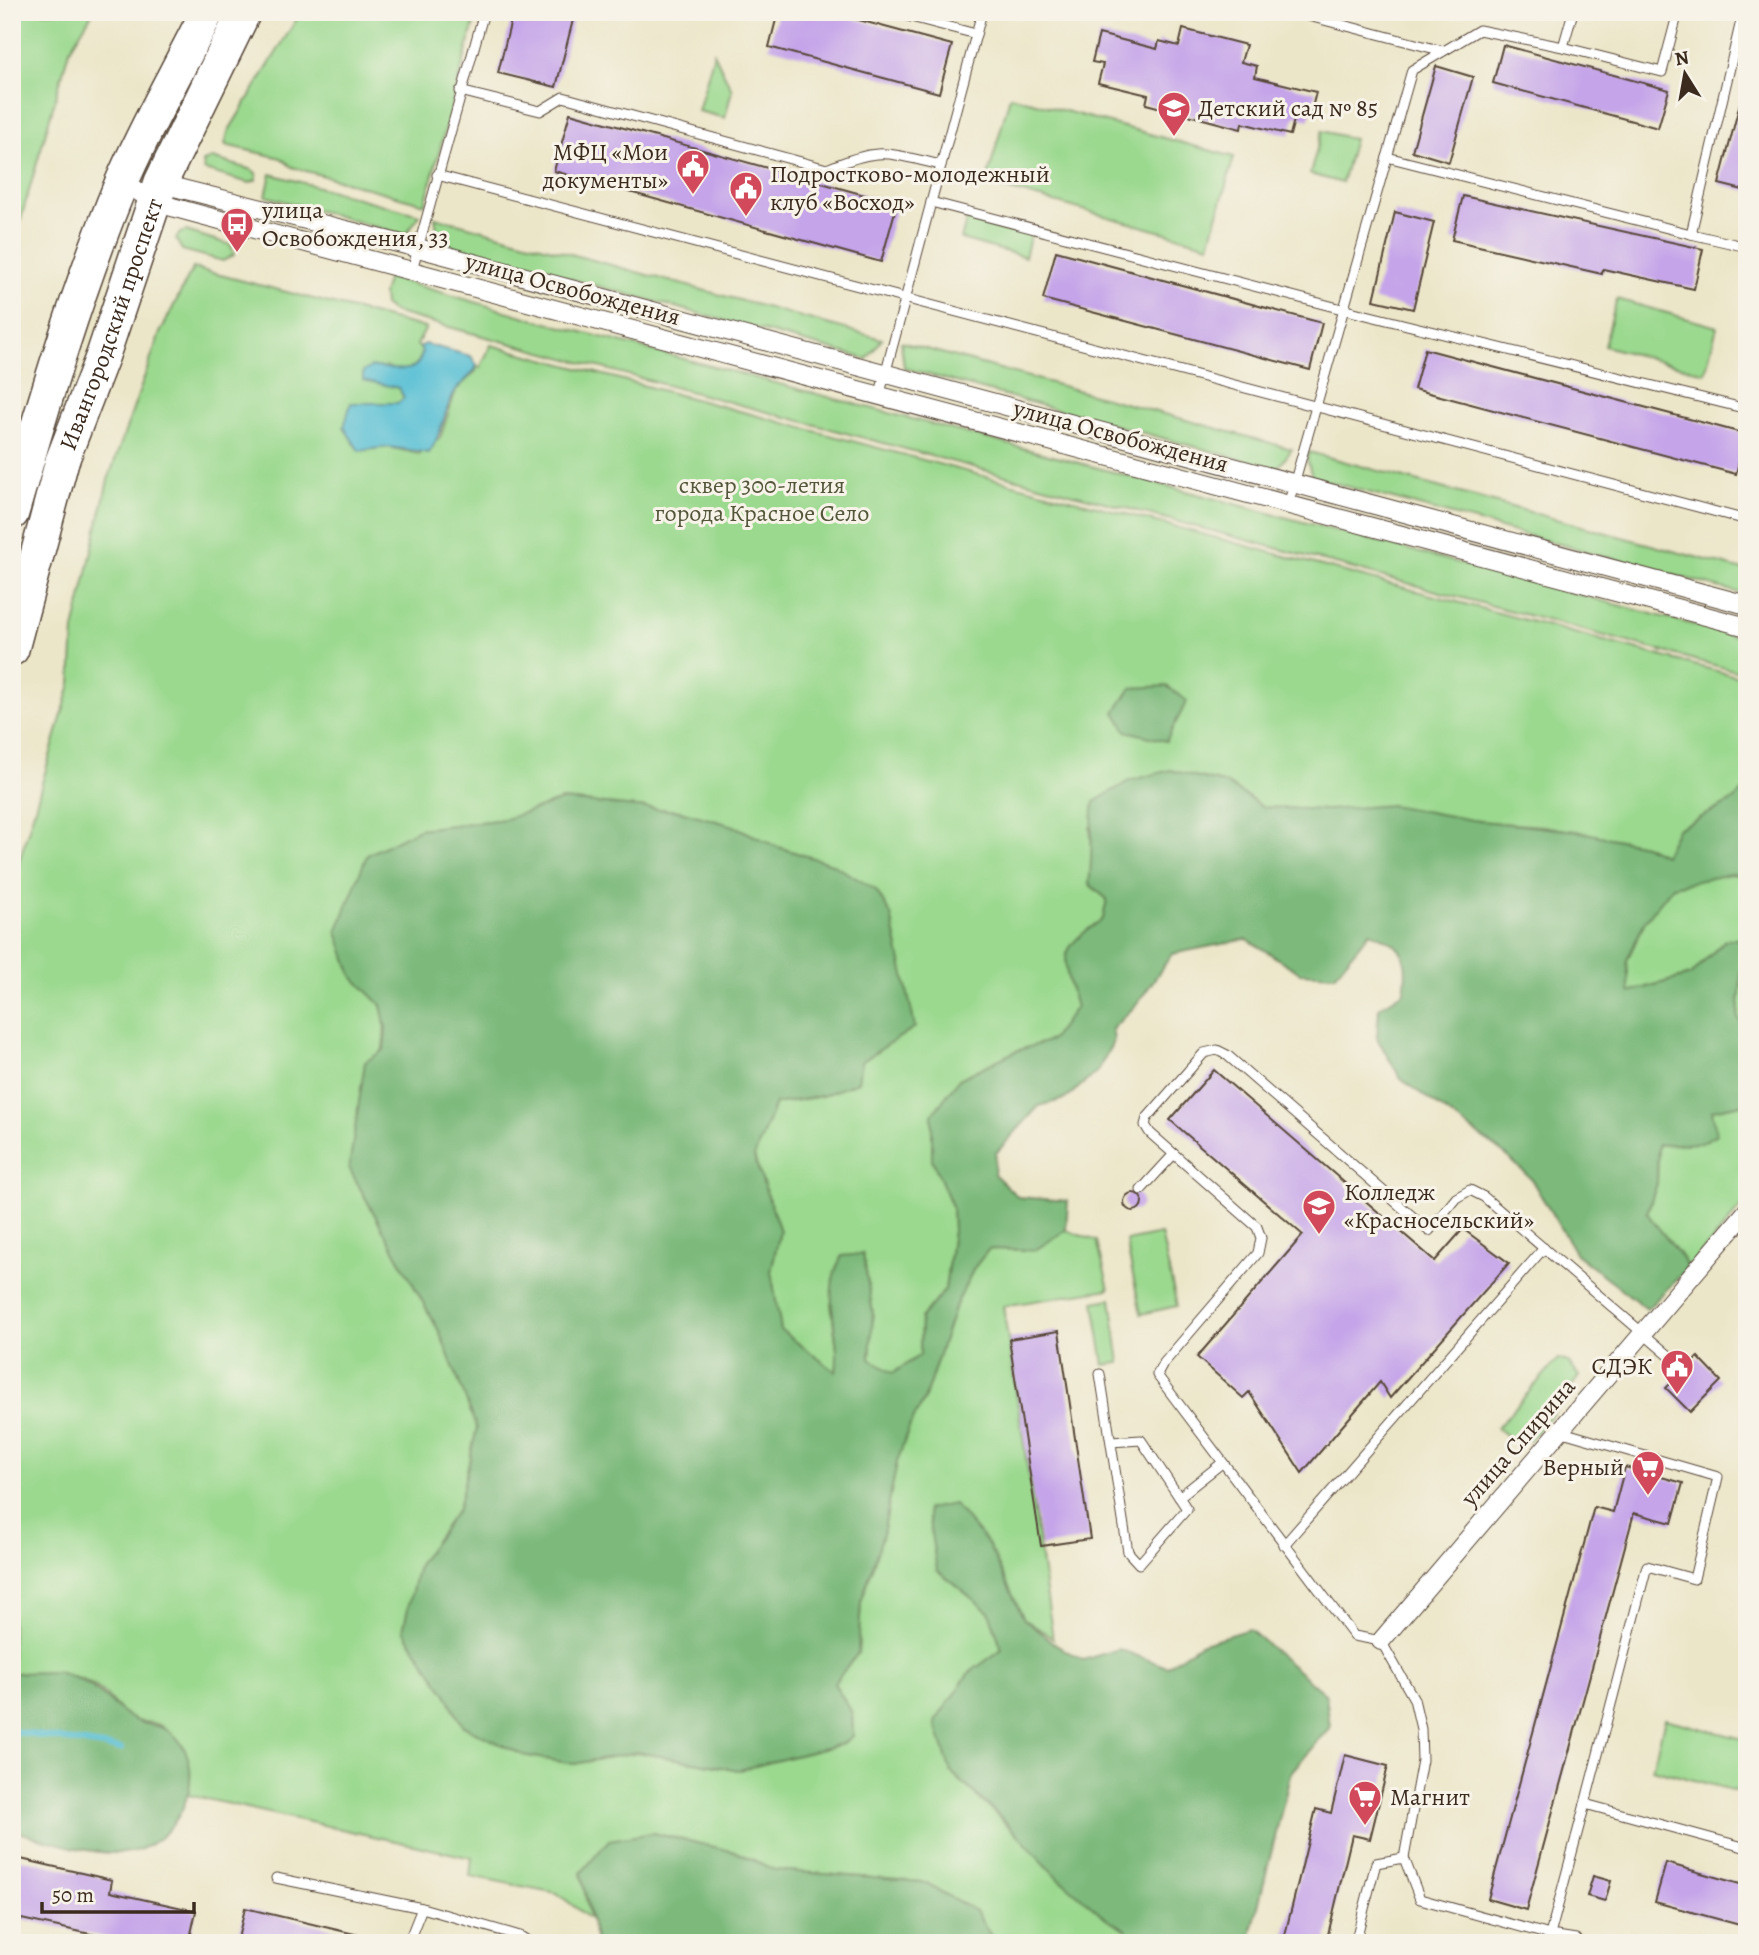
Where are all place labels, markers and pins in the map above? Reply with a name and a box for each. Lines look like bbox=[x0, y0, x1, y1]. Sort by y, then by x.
school or university icon: Детский сад № 85 bbox=[1155, 89, 1193, 138]
place label: Детский сад № 85 bbox=[1198, 92, 1378, 124]
place label: МФЦ «Мои документы» bbox=[542, 136, 668, 196]
public building icon: МФЦ «Мои документы» bbox=[674, 147, 712, 196]
place label: Подростково-молодежный клуб «Восход» bbox=[770, 158, 1050, 218]
public building icon: Подростково-молодежный клуб «Восход» bbox=[727, 169, 765, 218]
place label: улица Освобождения, 33 bbox=[261, 194, 449, 254]
bus stop icon: улица Освобождения, 33 bbox=[218, 205, 256, 254]
place label: Колледж «Красносельский» bbox=[1344, 1176, 1534, 1236]
school or university icon: Колледж «Красносельский» bbox=[1300, 1187, 1338, 1236]
public building icon: СДЭК bbox=[1658, 1347, 1696, 1396]
place label: СДЭК bbox=[1592, 1350, 1653, 1382]
supermarket icon: Верный bbox=[1629, 1448, 1667, 1497]
place label: Верный bbox=[1542, 1451, 1624, 1483]
supermarket icon: Магнит bbox=[1346, 1778, 1384, 1827]
place label: Магнит bbox=[1390, 1781, 1470, 1813]

